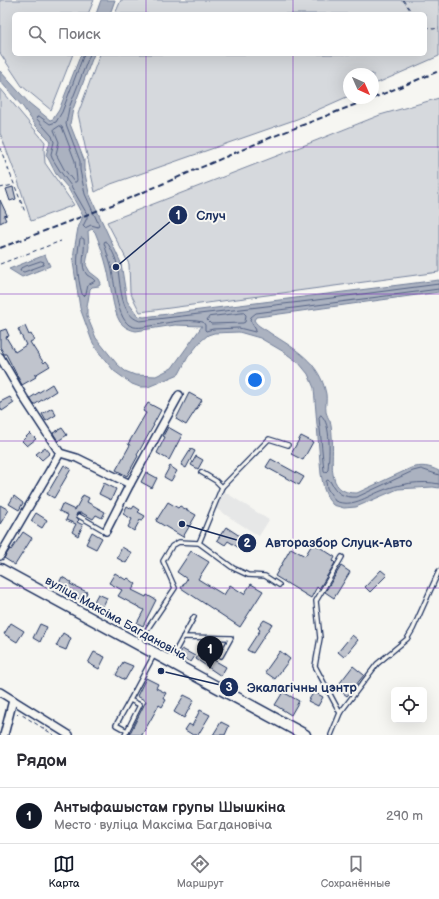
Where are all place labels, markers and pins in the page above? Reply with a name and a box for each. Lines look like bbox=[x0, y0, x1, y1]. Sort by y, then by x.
callout: Случ bbox=[168, 203, 233, 228]
callout: Авторазбор Слуцк-Авто bbox=[237, 530, 420, 555]
pin: 1 bbox=[197, 636, 223, 669]
callout: Экалагічны цэнтр bbox=[219, 674, 365, 699]

